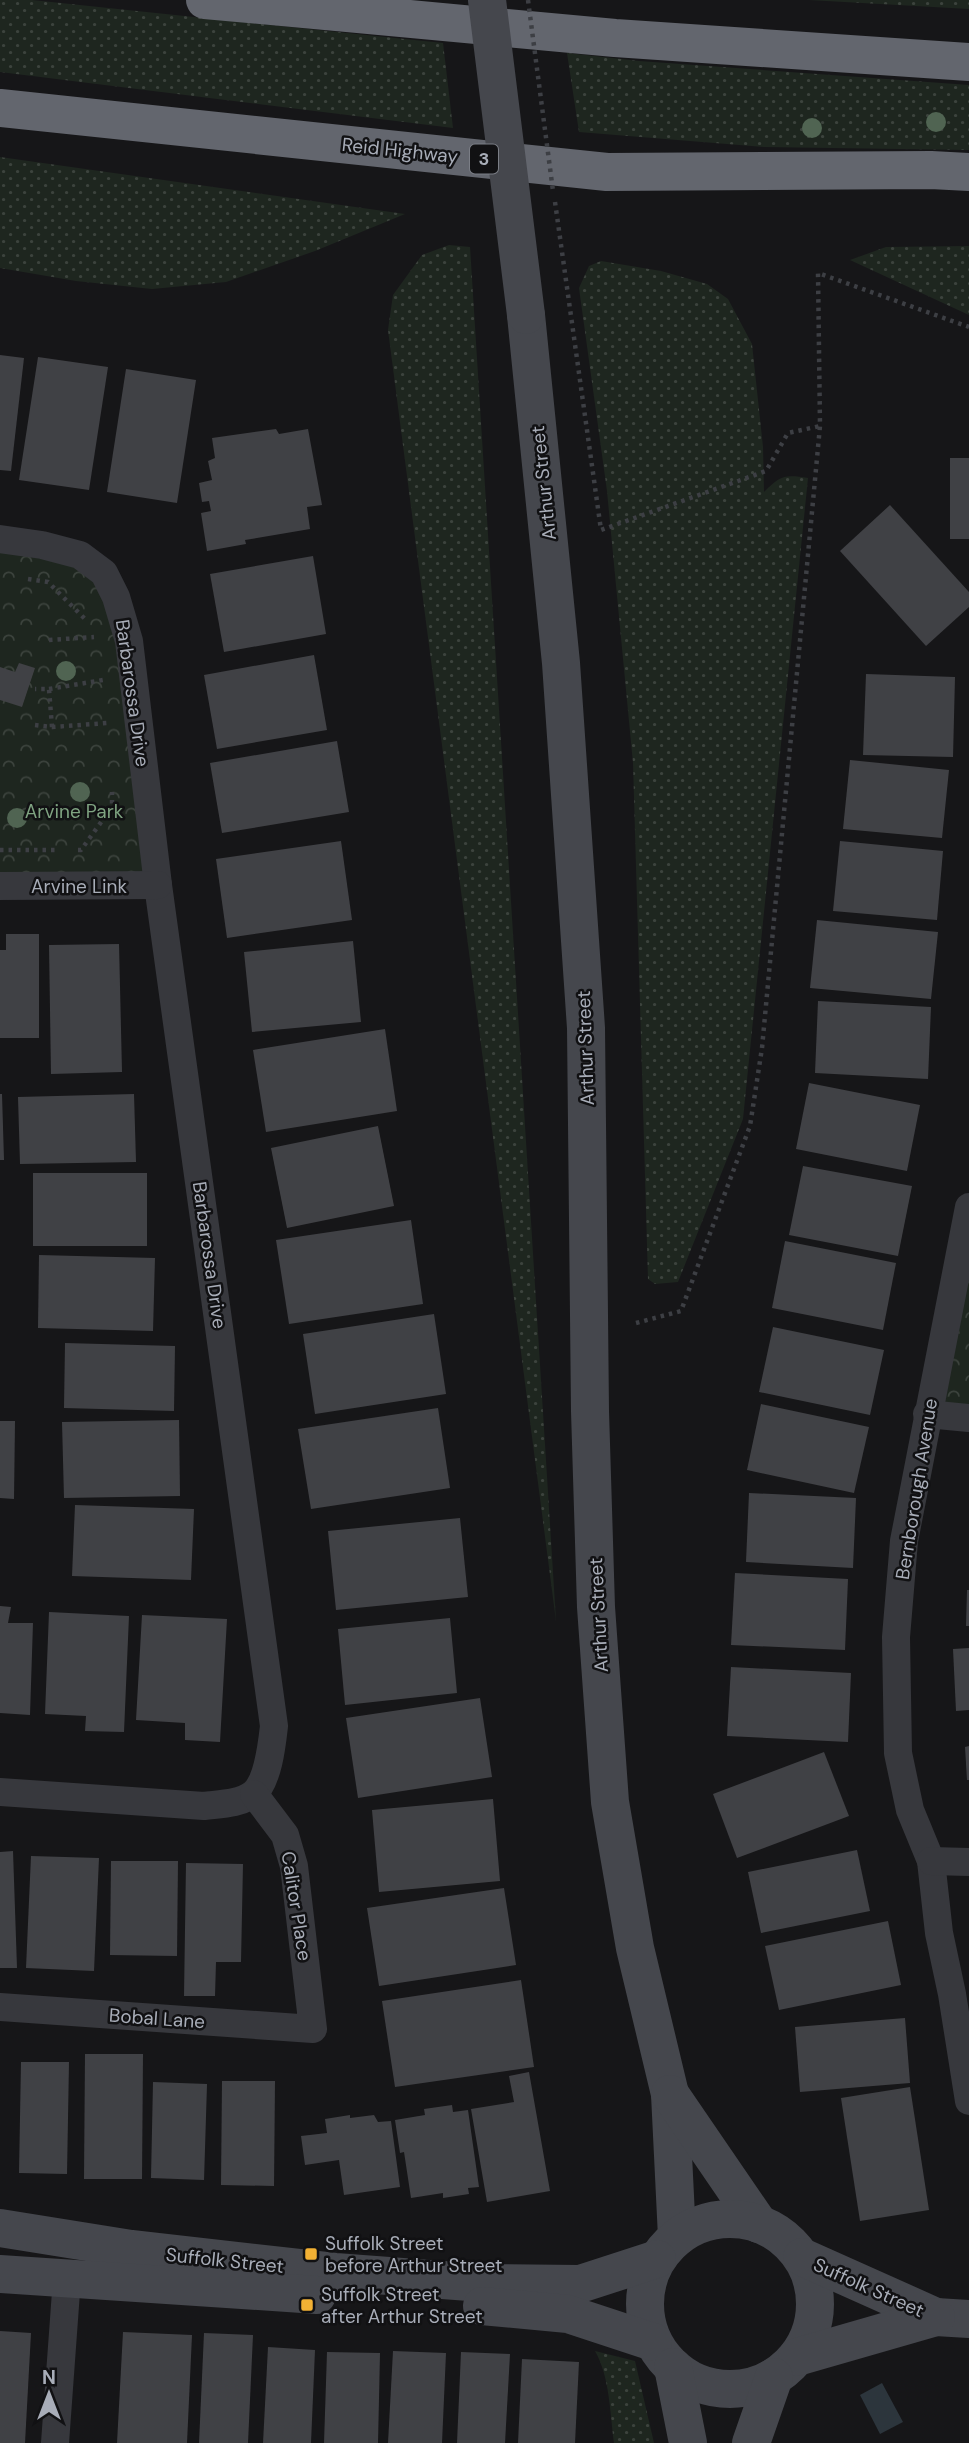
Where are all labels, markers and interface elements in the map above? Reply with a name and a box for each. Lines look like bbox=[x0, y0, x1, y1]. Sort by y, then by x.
street label: Reid Highway bbox=[341, 132, 460, 169]
road number: 3 bbox=[470, 144, 498, 174]
street label: Arthur Street bbox=[525, 425, 562, 541]
street label: Barbarossa Drive bbox=[110, 618, 155, 768]
park label: Arvine Park bbox=[25, 799, 124, 824]
street label: Arvine Link bbox=[31, 874, 127, 899]
street label: Arthur Street bbox=[571, 990, 600, 1106]
street label: Barbarossa Drive bbox=[187, 1180, 232, 1330]
street label: Bernborough Avenue bbox=[890, 1397, 943, 1582]
street label: Arthur Street bbox=[583, 1557, 614, 1673]
street label: Calitor Place bbox=[276, 1850, 317, 1963]
street label: Bobal Lane bbox=[108, 2003, 206, 2034]
place label: Suffolk Street before Arthur Street bbox=[325, 2231, 502, 2278]
street label: Suffolk Street bbox=[165, 2242, 285, 2279]
marker: Suffolk Street before Arthur Street bbox=[303, 2246, 319, 2262]
street label: Suffolk Street bbox=[810, 2252, 928, 2323]
place label: Suffolk Street after Arthur Street bbox=[321, 2282, 483, 2329]
marker: Suffolk Street after Arthur Street bbox=[299, 2297, 315, 2313]
north arrow bbox=[14, 2359, 84, 2429]
text: N bbox=[42, 2365, 56, 2390]

